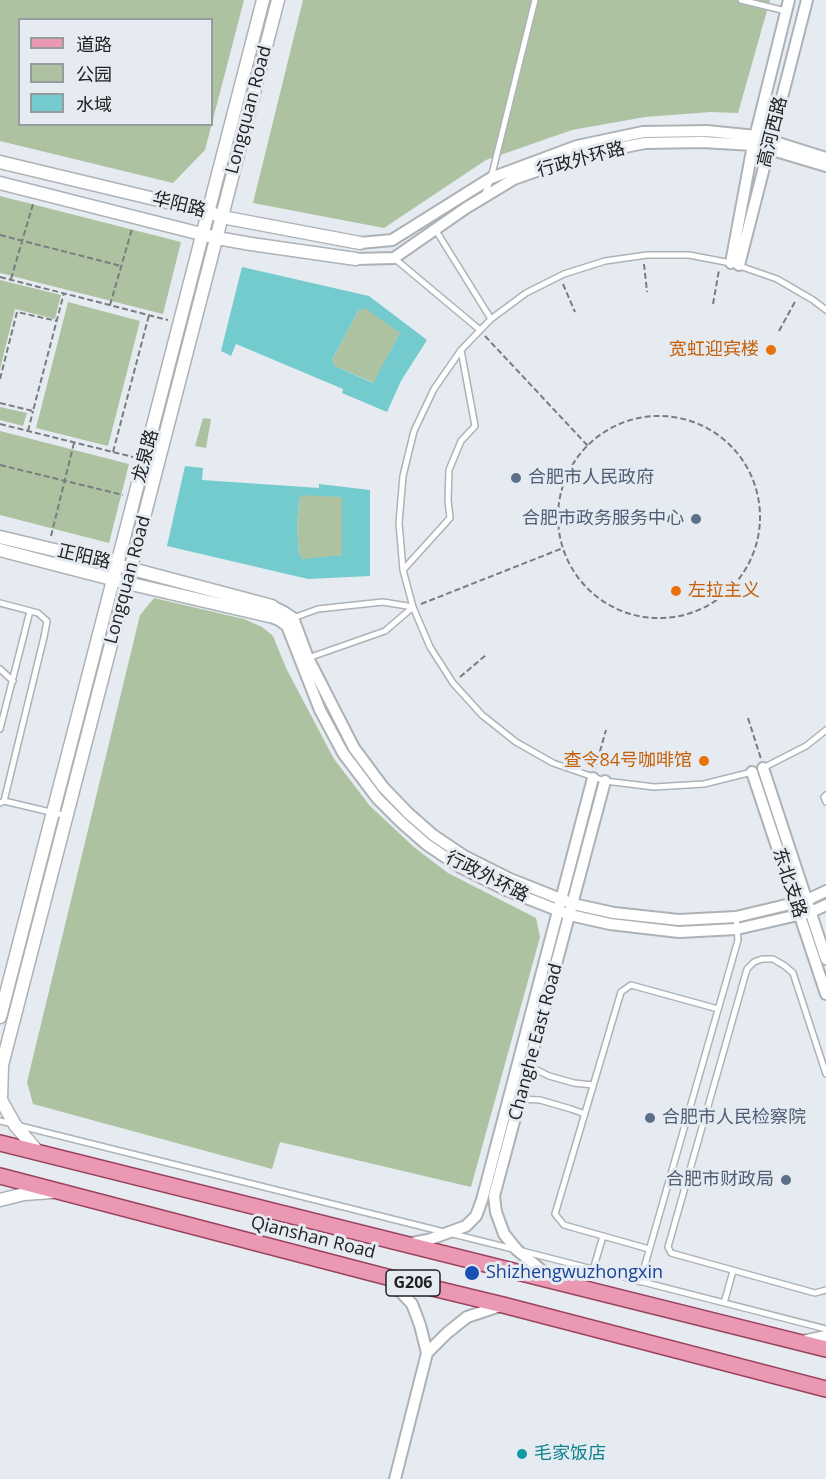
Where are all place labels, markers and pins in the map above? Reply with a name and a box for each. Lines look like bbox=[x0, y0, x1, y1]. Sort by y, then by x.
place label: 宽虹迎宾楼 bbox=[669, 339, 759, 361]
marker: 宽虹迎宾楼 bbox=[764, 343, 778, 357]
place label: 合肥市人民政府 bbox=[528, 467, 654, 489]
marker: 合肥市人民政府 bbox=[509, 471, 523, 485]
place label: 合肥市政务服务中心 bbox=[522, 508, 684, 530]
marker: 合肥市政务服务中心 bbox=[689, 512, 703, 526]
place label: 左拉主义 bbox=[688, 580, 760, 602]
marker: 左拉主义 bbox=[669, 584, 683, 598]
place label: 查令84号咖啡馆 bbox=[563, 750, 692, 772]
marker: 查令84号咖啡馆 bbox=[697, 754, 711, 768]
place label: 合肥市人民检察院 bbox=[662, 1107, 806, 1129]
marker: 合肥市人民检察院 bbox=[643, 1111, 657, 1125]
place label: 合肥市财政局 bbox=[666, 1169, 774, 1191]
marker: 合肥市财政局 bbox=[779, 1173, 793, 1187]
place label: Shizhengwuzhongxin bbox=[486, 1262, 663, 1284]
marker: Shizhengwuzhongxin bbox=[463, 1264, 481, 1282]
place label: 毛家饭店 bbox=[534, 1443, 606, 1465]
marker: 毛家饭店 bbox=[515, 1447, 529, 1461]

